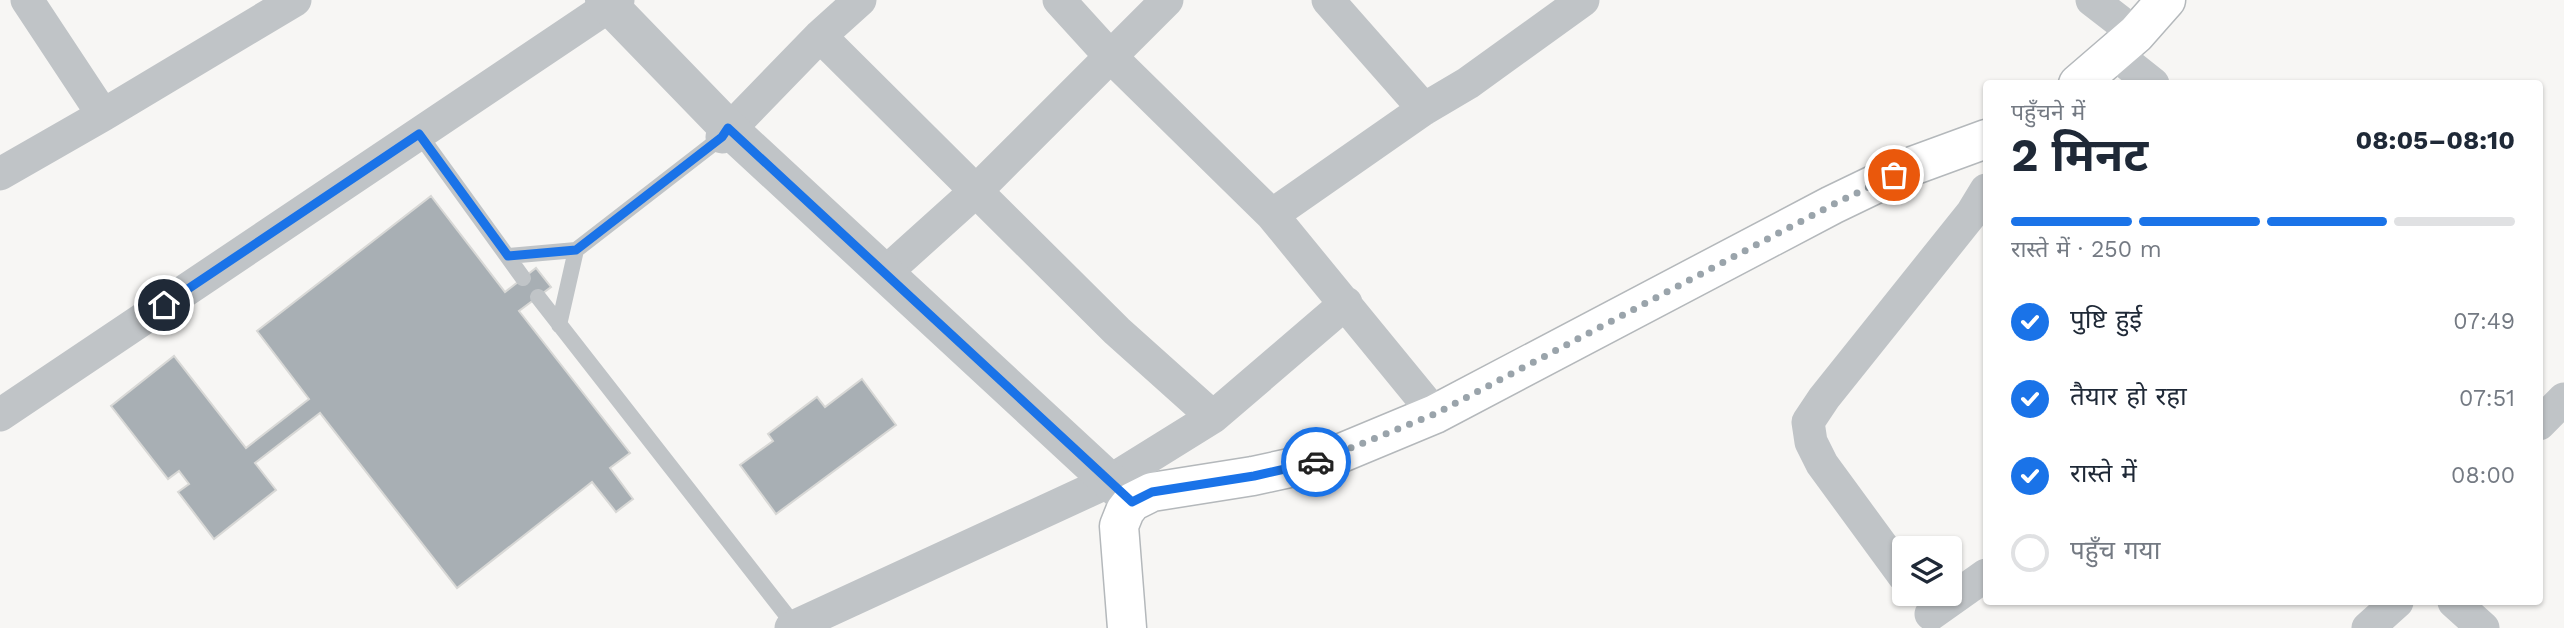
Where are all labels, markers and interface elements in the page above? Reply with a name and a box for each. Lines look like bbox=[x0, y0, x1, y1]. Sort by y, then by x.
text: पहुँचने में bbox=[2011, 99, 2085, 126]
text: 08:05–08:10 bbox=[2356, 125, 2515, 155]
text: 2 मिनट bbox=[2011, 128, 2148, 182]
pin bbox=[1864, 145, 1924, 205]
icon: bag bbox=[1875, 156, 1913, 194]
text: रास्ते में · 250 m bbox=[2011, 236, 2162, 263]
pin bbox=[134, 275, 194, 335]
icon: home bbox=[145, 286, 183, 324]
icon: check bbox=[2011, 303, 2049, 341]
text: पुष्टि हुई bbox=[2070, 304, 2142, 334]
text: 07:49 bbox=[2453, 308, 2515, 335]
icon: check bbox=[2011, 380, 2049, 418]
text: तैयार हो रहा bbox=[2070, 381, 2187, 411]
text: 07:51 bbox=[2459, 385, 2515, 412]
courier bbox=[1281, 427, 1351, 497]
icon: car bbox=[1297, 443, 1335, 481]
icon: check bbox=[2011, 457, 2049, 495]
text: रास्ते में bbox=[2070, 458, 2137, 488]
text: 08:00 bbox=[2451, 462, 2515, 489]
text: पहुँच गया bbox=[2070, 535, 2160, 565]
map controls bbox=[1892, 536, 1962, 606]
button: layers bbox=[1892, 536, 1962, 606]

